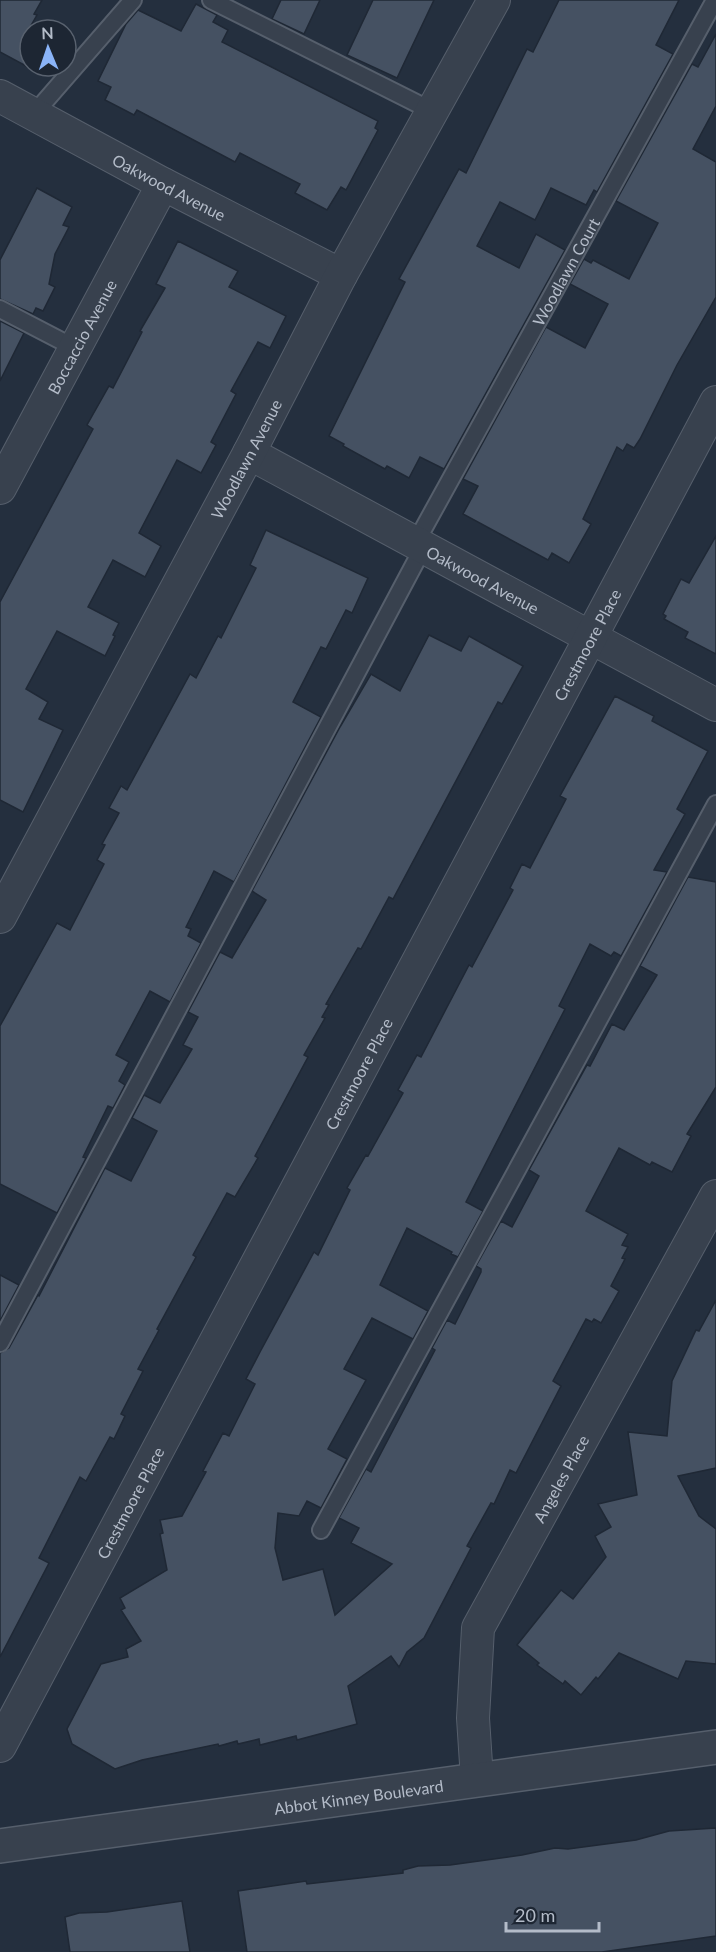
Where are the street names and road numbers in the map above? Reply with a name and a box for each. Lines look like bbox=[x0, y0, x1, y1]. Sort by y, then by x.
street label: Oakwood Avenue bbox=[109, 149, 229, 224]
street label: Woodlawn Court bbox=[528, 214, 603, 329]
street label: Boccaccio Avenue bbox=[43, 276, 120, 397]
street label: Woodlawn Avenue bbox=[206, 396, 285, 522]
street label: Oakwood Avenue bbox=[424, 541, 543, 617]
street label: Crestmoore Place bbox=[549, 585, 624, 704]
street label: Crestmoore Place bbox=[321, 1014, 396, 1133]
street label: Angeles Place bbox=[529, 1431, 592, 1525]
street label: Crestmoore Place bbox=[92, 1443, 167, 1562]
street label: Abbot Kinney Boulevard bbox=[273, 1775, 445, 1818]

